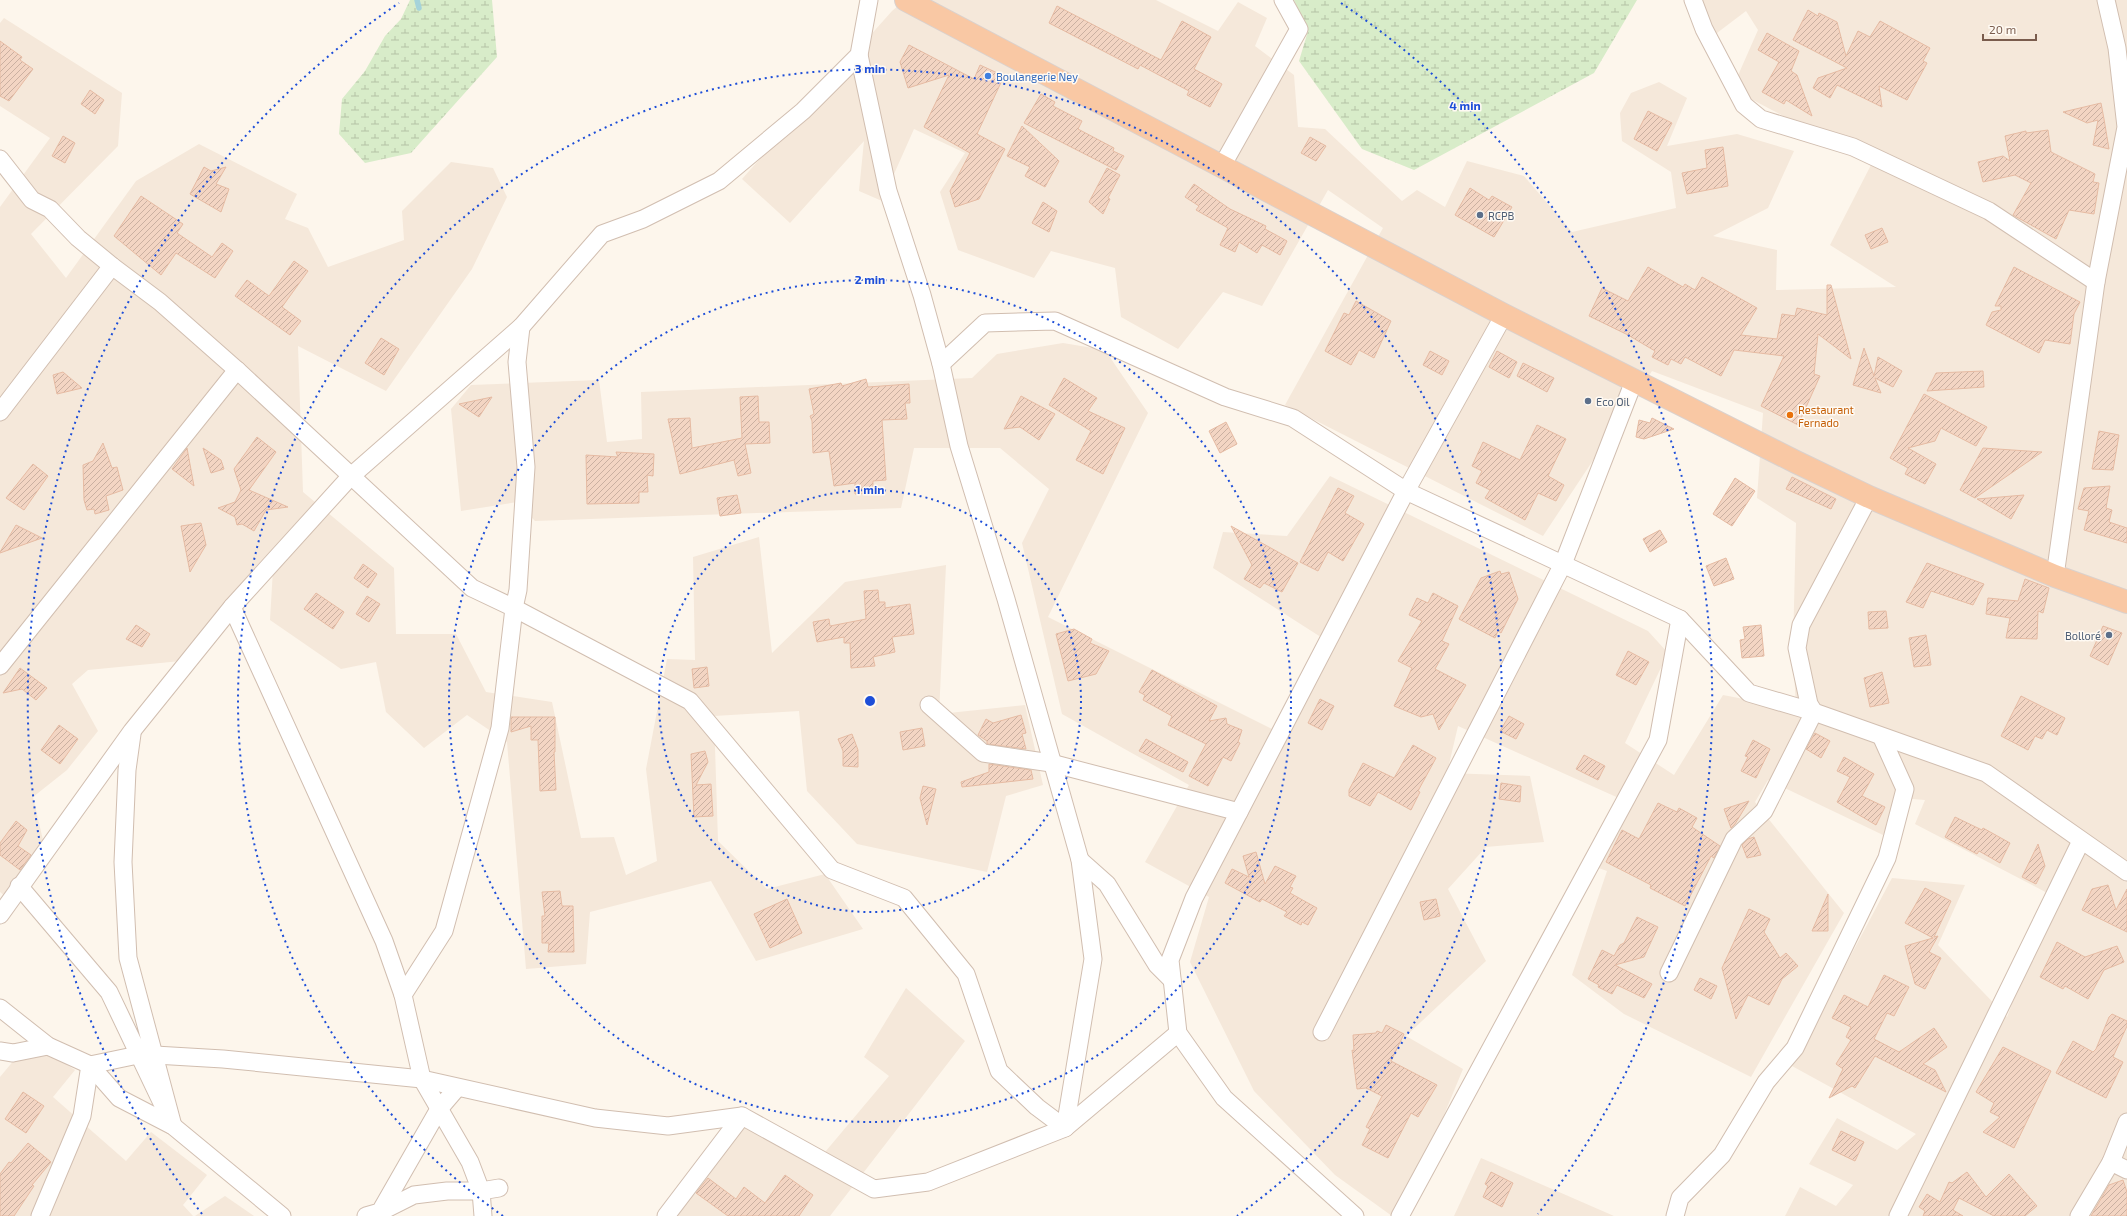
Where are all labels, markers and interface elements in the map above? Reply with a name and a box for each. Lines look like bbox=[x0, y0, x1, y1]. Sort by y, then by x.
scale bar bbox=[1983, 16, 2036, 42]
text: 20 m bbox=[1989, 22, 2016, 36]
text: 3 min bbox=[855, 61, 885, 75]
place label: Boulangerie Ney bbox=[996, 70, 1078, 83]
marker: Boulangerie Ney bbox=[983, 71, 993, 81]
text: 4 min bbox=[1449, 98, 1481, 112]
place label: RCPB bbox=[1488, 209, 1515, 222]
marker: RCPB bbox=[1475, 210, 1485, 220]
text: 2 min bbox=[855, 272, 885, 286]
place label: Eco Oil bbox=[1596, 395, 1630, 408]
marker: Eco Oil bbox=[1583, 396, 1593, 406]
place label: Restaurant Fernado bbox=[1798, 403, 1854, 429]
marker: Restaurant Fernado bbox=[1785, 410, 1795, 420]
text: 1 min bbox=[856, 482, 884, 496]
place label: Bolloré bbox=[2065, 629, 2101, 642]
marker: Bolloré bbox=[2104, 630, 2114, 640]
centre of rings bbox=[863, 694, 877, 708]

